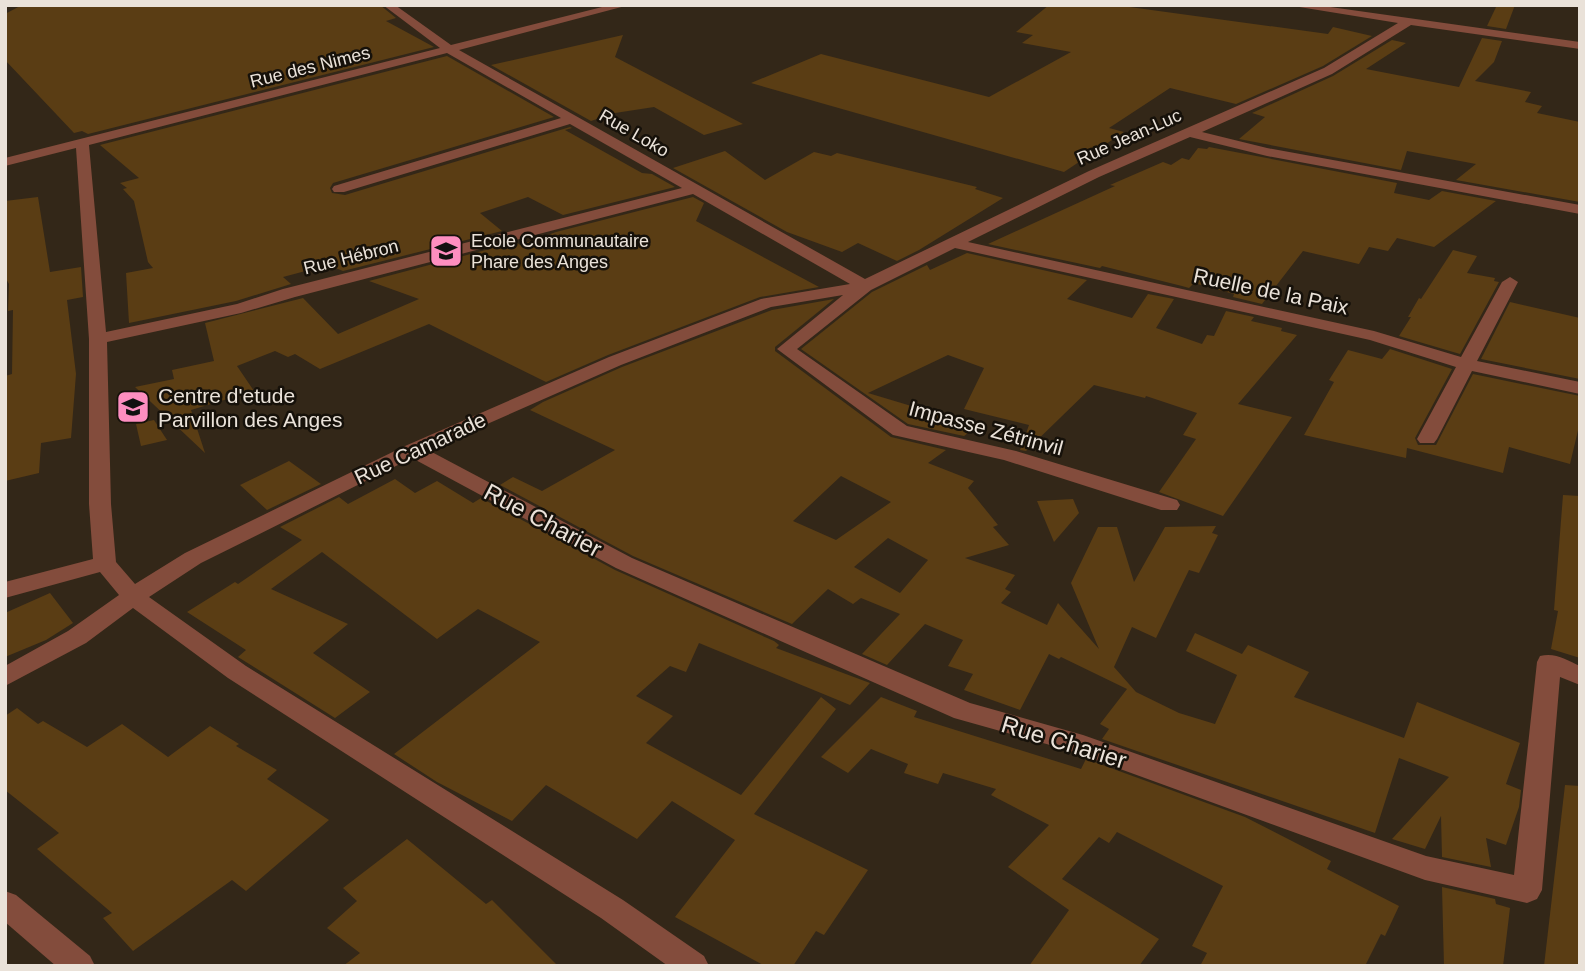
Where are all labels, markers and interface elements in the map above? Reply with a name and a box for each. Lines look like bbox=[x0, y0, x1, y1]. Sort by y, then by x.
street label: Rue des Nimes bbox=[248, 42, 372, 92]
street label: Rue Loko bbox=[596, 105, 672, 161]
street label: Rue Jean-Luc bbox=[1074, 105, 1184, 169]
place label: Ecole Communautaire Phare des Anges bbox=[471, 231, 649, 272]
school or university icon: Ecole Communautaire Phare des Anges bbox=[427, 232, 465, 270]
street label: Rue Hébron bbox=[301, 236, 401, 278]
street label: Ruelle de la Paix bbox=[1192, 263, 1351, 319]
place label: Centre d'etude Parvillon des Anges bbox=[158, 384, 342, 431]
school or university icon: Centre d'etude Parvillon des Anges bbox=[114, 388, 152, 426]
street label: Impasse Zétrinvil bbox=[906, 396, 1066, 460]
street label: Rue Camarade bbox=[351, 407, 489, 489]
street label: Rue Charier bbox=[480, 478, 606, 562]
street label: Rue Charier bbox=[998, 710, 1130, 774]

